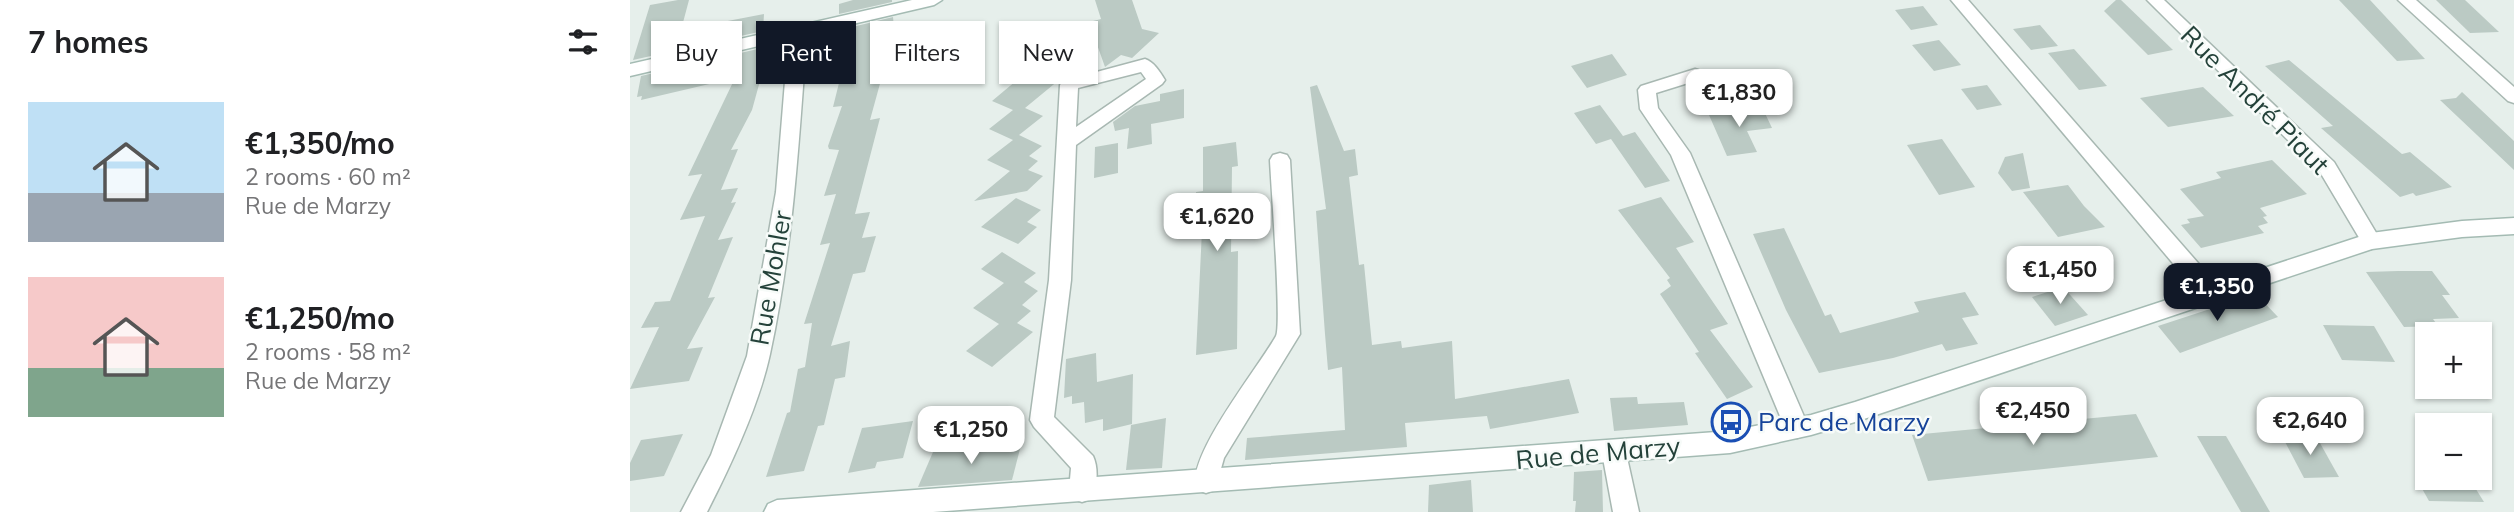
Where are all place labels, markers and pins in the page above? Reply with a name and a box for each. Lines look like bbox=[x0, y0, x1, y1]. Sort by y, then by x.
pin: €1,830 bbox=[1682, 69, 1796, 129]
pin: €1,620 bbox=[1160, 194, 1274, 253]
pin: €1,450 bbox=[2003, 246, 2117, 306]
pin: €1,350 bbox=[2160, 264, 2274, 323]
pin: €2,450 bbox=[1976, 388, 2090, 447]
pin: €2,640 bbox=[2253, 398, 2367, 457]
bus stop icon: Parc de Marzy bbox=[1710, 401, 1752, 443]
place label: Parc de Marzy bbox=[1758, 405, 1930, 438]
pin: €1,250 bbox=[914, 406, 1028, 466]

